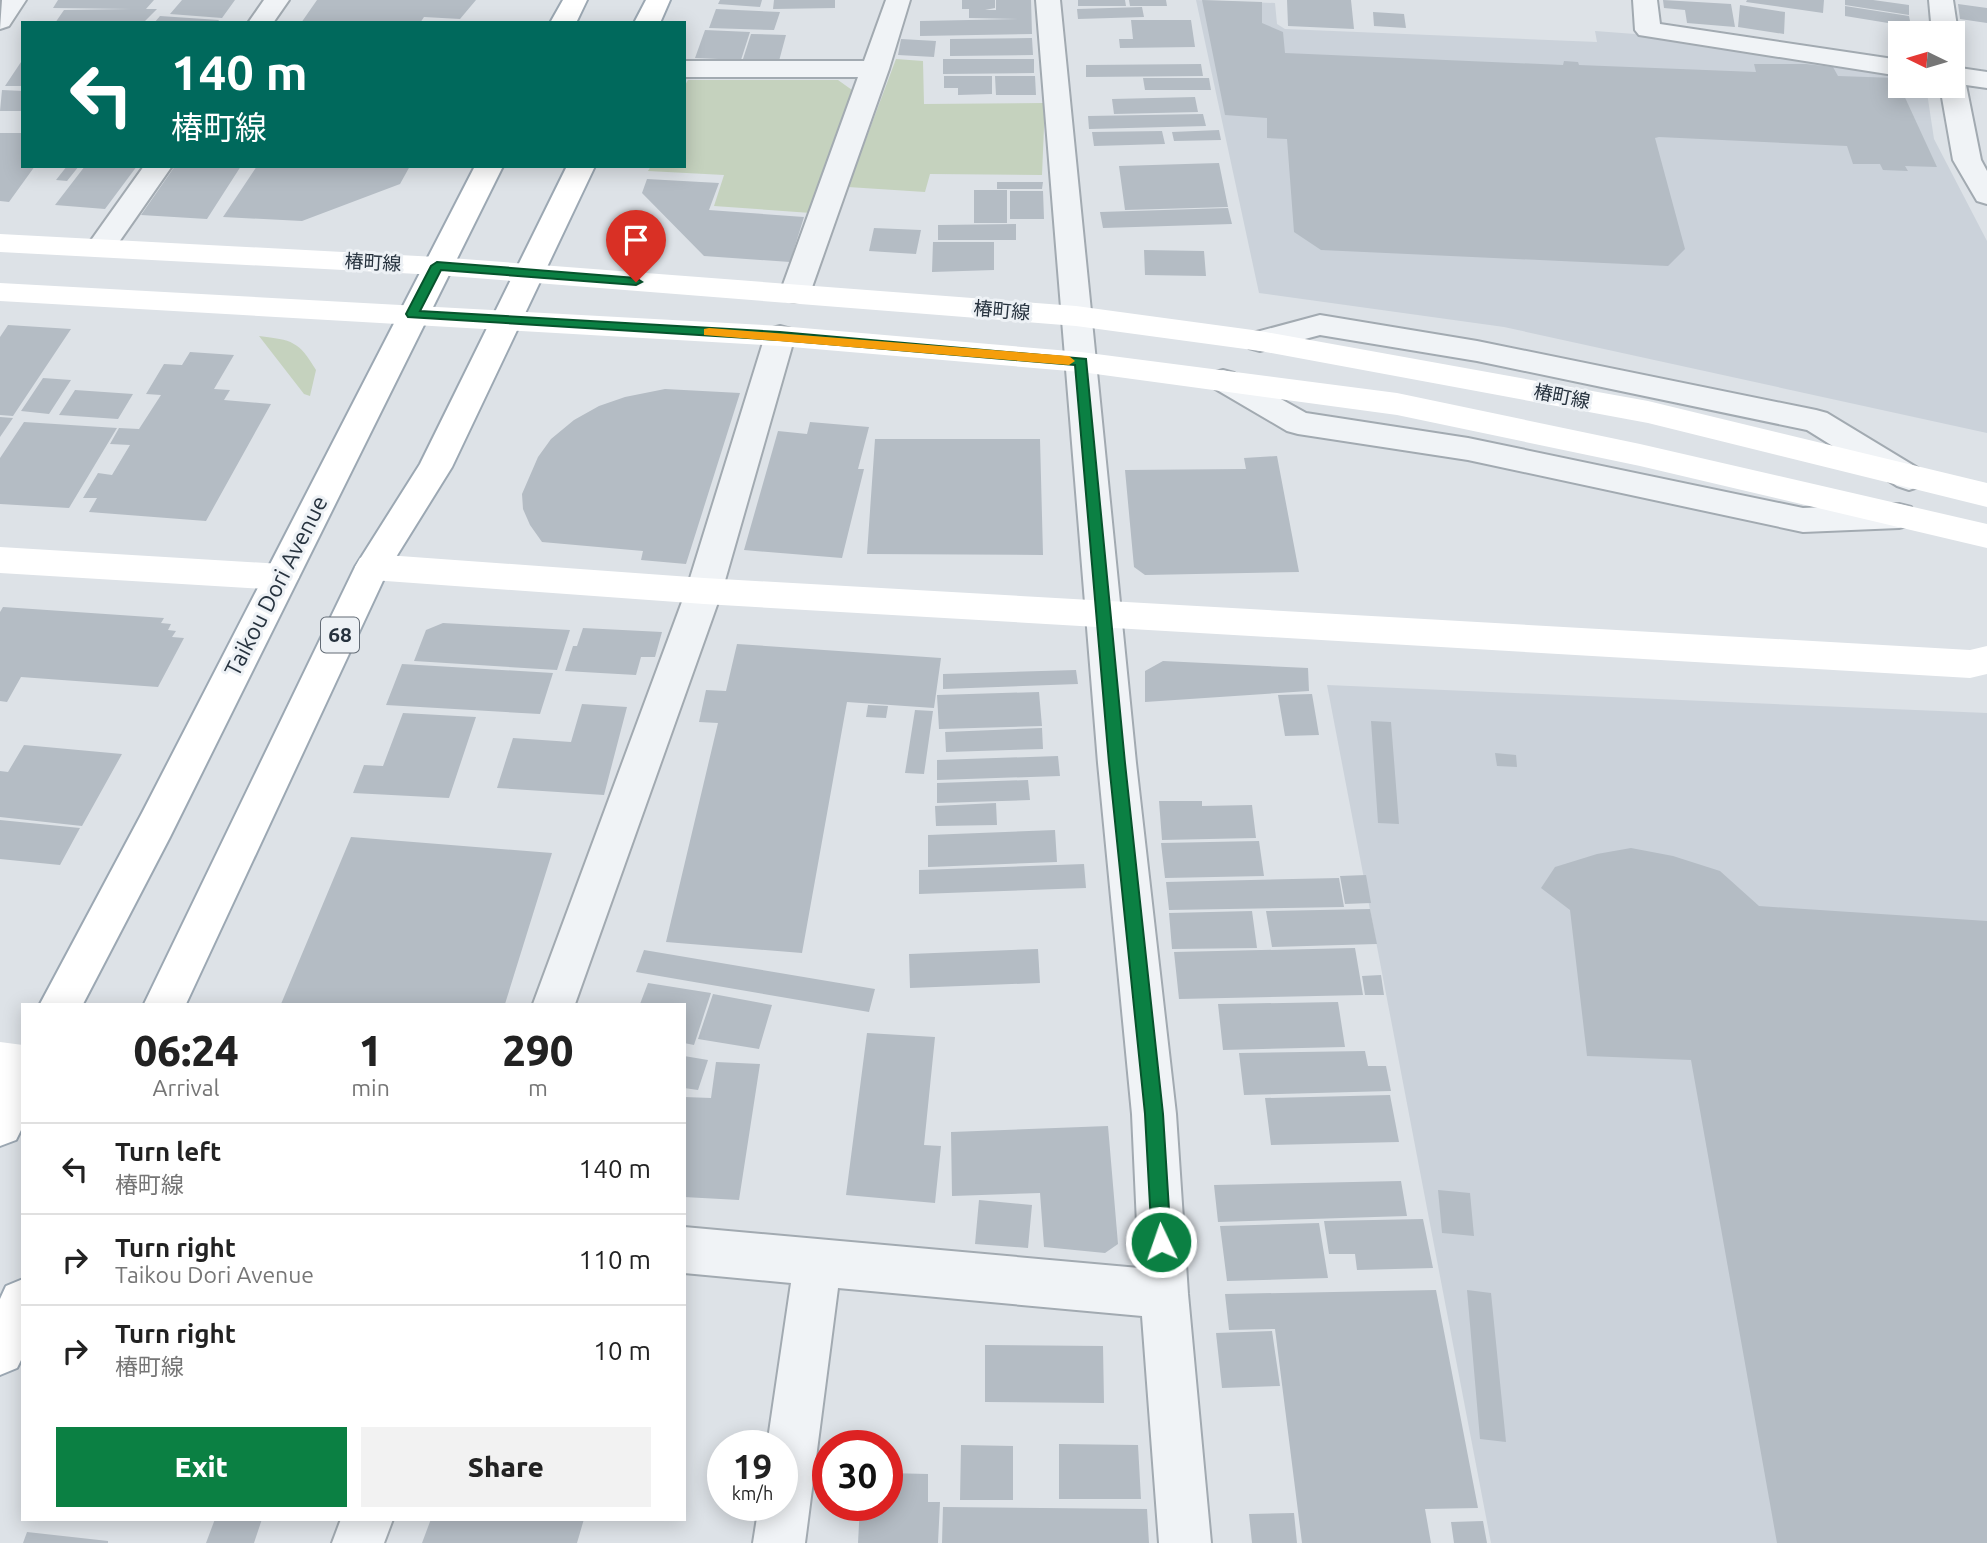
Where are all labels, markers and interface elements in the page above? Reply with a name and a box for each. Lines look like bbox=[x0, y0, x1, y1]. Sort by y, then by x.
north arrow bbox=[1888, 21, 1965, 98]
map controls bbox=[1888, 21, 1965, 98]
text: 140 m bbox=[171, 44, 308, 99]
icon: left bbox=[56, 49, 147, 140]
text: 椿町線 bbox=[171, 109, 267, 145]
pin bbox=[606, 210, 666, 282]
icon: arrive bbox=[617, 221, 655, 259]
street label: 椿町線 bbox=[344, 250, 402, 274]
street label: 椿町線 bbox=[973, 297, 1031, 323]
street label: 椿町線 bbox=[1532, 380, 1592, 412]
street label: Taikou Dori Avenue bbox=[219, 491, 332, 680]
road number: 68 bbox=[321, 618, 359, 652]
text: 06:24 bbox=[134, 1027, 239, 1074]
text: 1 bbox=[359, 1027, 382, 1074]
text: 290 bbox=[502, 1027, 573, 1074]
text: Arrival bbox=[153, 1075, 220, 1100]
text: min bbox=[351, 1075, 390, 1100]
text: m bbox=[528, 1075, 548, 1100]
text: Turn left bbox=[115, 1137, 221, 1166]
icon: left bbox=[56, 1150, 94, 1188]
text: 140 m bbox=[579, 1154, 651, 1183]
text: 椿町線 bbox=[115, 1172, 184, 1197]
position arrow bbox=[1124, 1205, 1198, 1279]
text: Turn right bbox=[115, 1233, 236, 1262]
icon: right bbox=[56, 1241, 94, 1279]
text: 110 m bbox=[579, 1245, 651, 1274]
text: Taikou Dori Avenue bbox=[115, 1262, 314, 1287]
text: Turn right bbox=[115, 1319, 236, 1348]
icon: right bbox=[56, 1332, 94, 1370]
text: 10 m bbox=[593, 1336, 651, 1365]
text: 椿町線 bbox=[115, 1354, 184, 1379]
button: Exit bbox=[56, 1427, 347, 1507]
button: Share bbox=[361, 1427, 651, 1507]
speed limit sign: 30 bbox=[812, 1430, 903, 1521]
text: 19 bbox=[733, 1446, 772, 1486]
text: km/h bbox=[732, 1483, 773, 1503]

